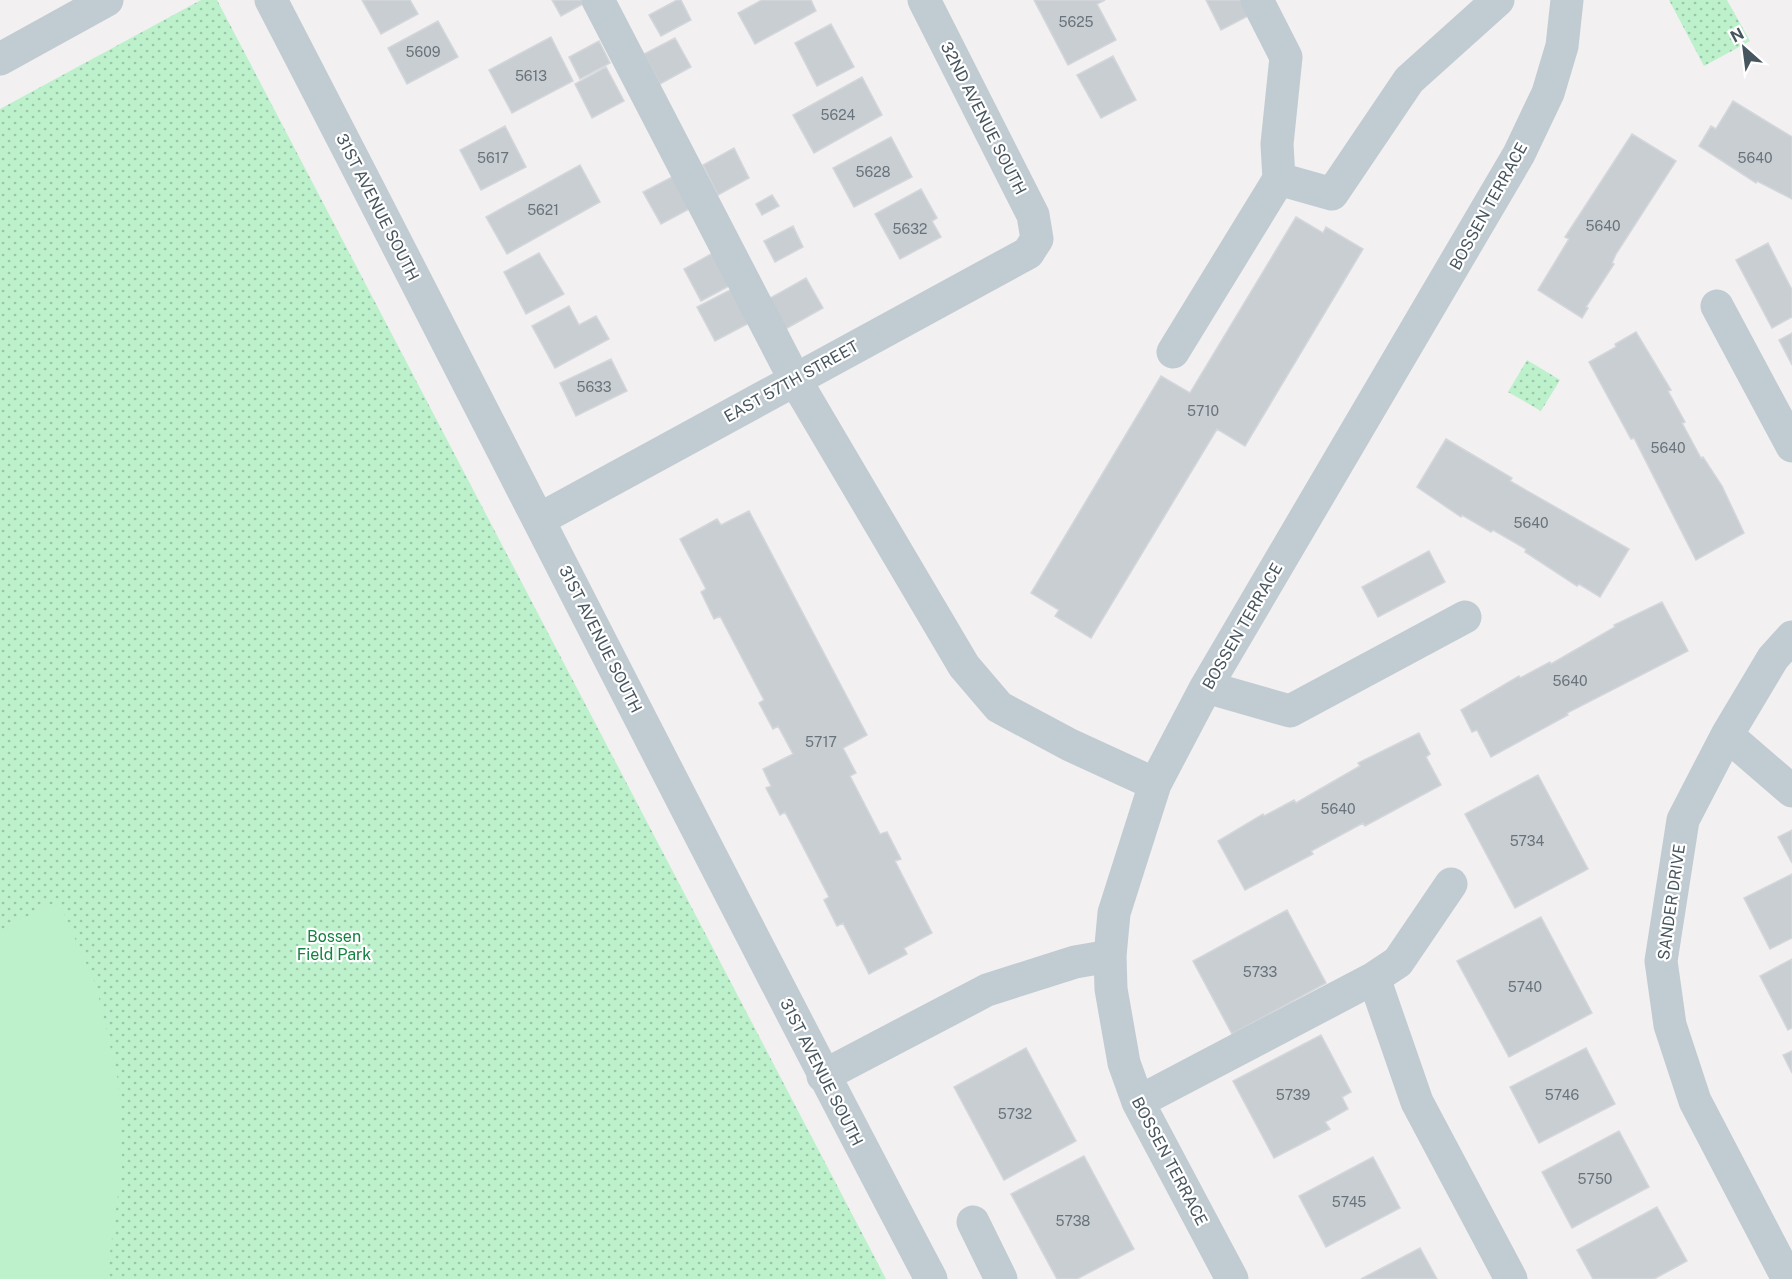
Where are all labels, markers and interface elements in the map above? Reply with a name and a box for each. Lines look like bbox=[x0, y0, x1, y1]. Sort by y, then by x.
house number: 5625 bbox=[1059, 14, 1094, 30]
north arrow bbox=[1714, 18, 1774, 78]
text: N bbox=[1727, 24, 1747, 47]
street label: 32ND AVENUE SOUTH bbox=[937, 39, 1030, 198]
house number: 5609 bbox=[406, 44, 441, 60]
house number: 5613 bbox=[515, 68, 547, 84]
house number: 5624 bbox=[821, 107, 856, 123]
street label: 31ST AVENUE SOUTH bbox=[332, 130, 423, 284]
street label: BOSSEN TERRACE bbox=[1446, 139, 1531, 273]
house number: 5617 bbox=[477, 150, 509, 166]
house number: 5640 bbox=[1737, 150, 1773, 166]
house number: 5628 bbox=[855, 164, 891, 180]
house number: 5621 bbox=[527, 202, 559, 218]
house number: 5640 bbox=[1585, 218, 1621, 234]
house number: 5632 bbox=[893, 221, 927, 237]
street label: EAST 57TH STREET bbox=[721, 336, 862, 426]
house number: 5633 bbox=[576, 379, 612, 395]
house number: 5710 bbox=[1187, 403, 1219, 419]
house number: 5640 bbox=[1650, 440, 1686, 456]
house number: 5640 bbox=[1513, 515, 1549, 531]
street label: BOSSEN TERRACE bbox=[1198, 560, 1286, 693]
street label: 31ST AVENUE SOUTH bbox=[555, 562, 646, 716]
house number: 5640 bbox=[1552, 673, 1588, 689]
house number: 5717 bbox=[805, 734, 837, 750]
house number: 5640 bbox=[1320, 801, 1356, 817]
house number: 5734 bbox=[1510, 833, 1545, 849]
street label: SANDER DRIVE bbox=[1654, 843, 1689, 961]
park label: Bossen Field Park bbox=[297, 927, 371, 964]
house number: 5733 bbox=[1243, 964, 1277, 980]
house number: 5740 bbox=[1508, 979, 1542, 995]
street label: 31ST AVENUE SOUTH bbox=[776, 995, 867, 1149]
house number: 5739 bbox=[1276, 1087, 1311, 1103]
house number: 5746 bbox=[1545, 1087, 1580, 1103]
street label: BOSSEN TERRACE bbox=[1128, 1094, 1211, 1229]
house number: 5732 bbox=[998, 1106, 1032, 1122]
house number: 5750 bbox=[1578, 1171, 1612, 1187]
house number: 5745 bbox=[1332, 1194, 1366, 1210]
house number: 5738 bbox=[1056, 1213, 1090, 1229]

